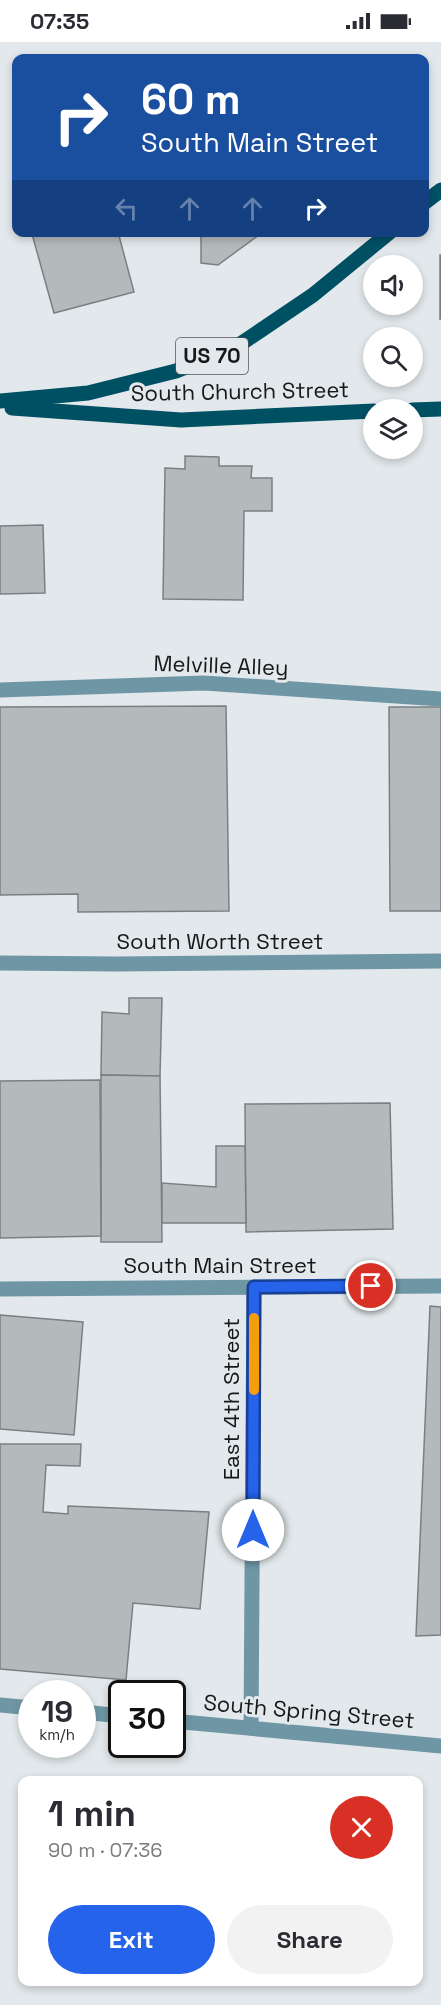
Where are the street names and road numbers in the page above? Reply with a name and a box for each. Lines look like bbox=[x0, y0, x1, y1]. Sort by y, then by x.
road number: US 70 bbox=[176, 338, 248, 374]
street label: South Church Street bbox=[131, 375, 349, 407]
street label: Melville Alley bbox=[153, 649, 289, 681]
street label: South Worth Street bbox=[117, 927, 323, 955]
street label: South Main Street bbox=[123, 1251, 317, 1279]
street label: East 4th Street bbox=[217, 1318, 245, 1480]
street label: South Spring Street bbox=[202, 1688, 416, 1734]

